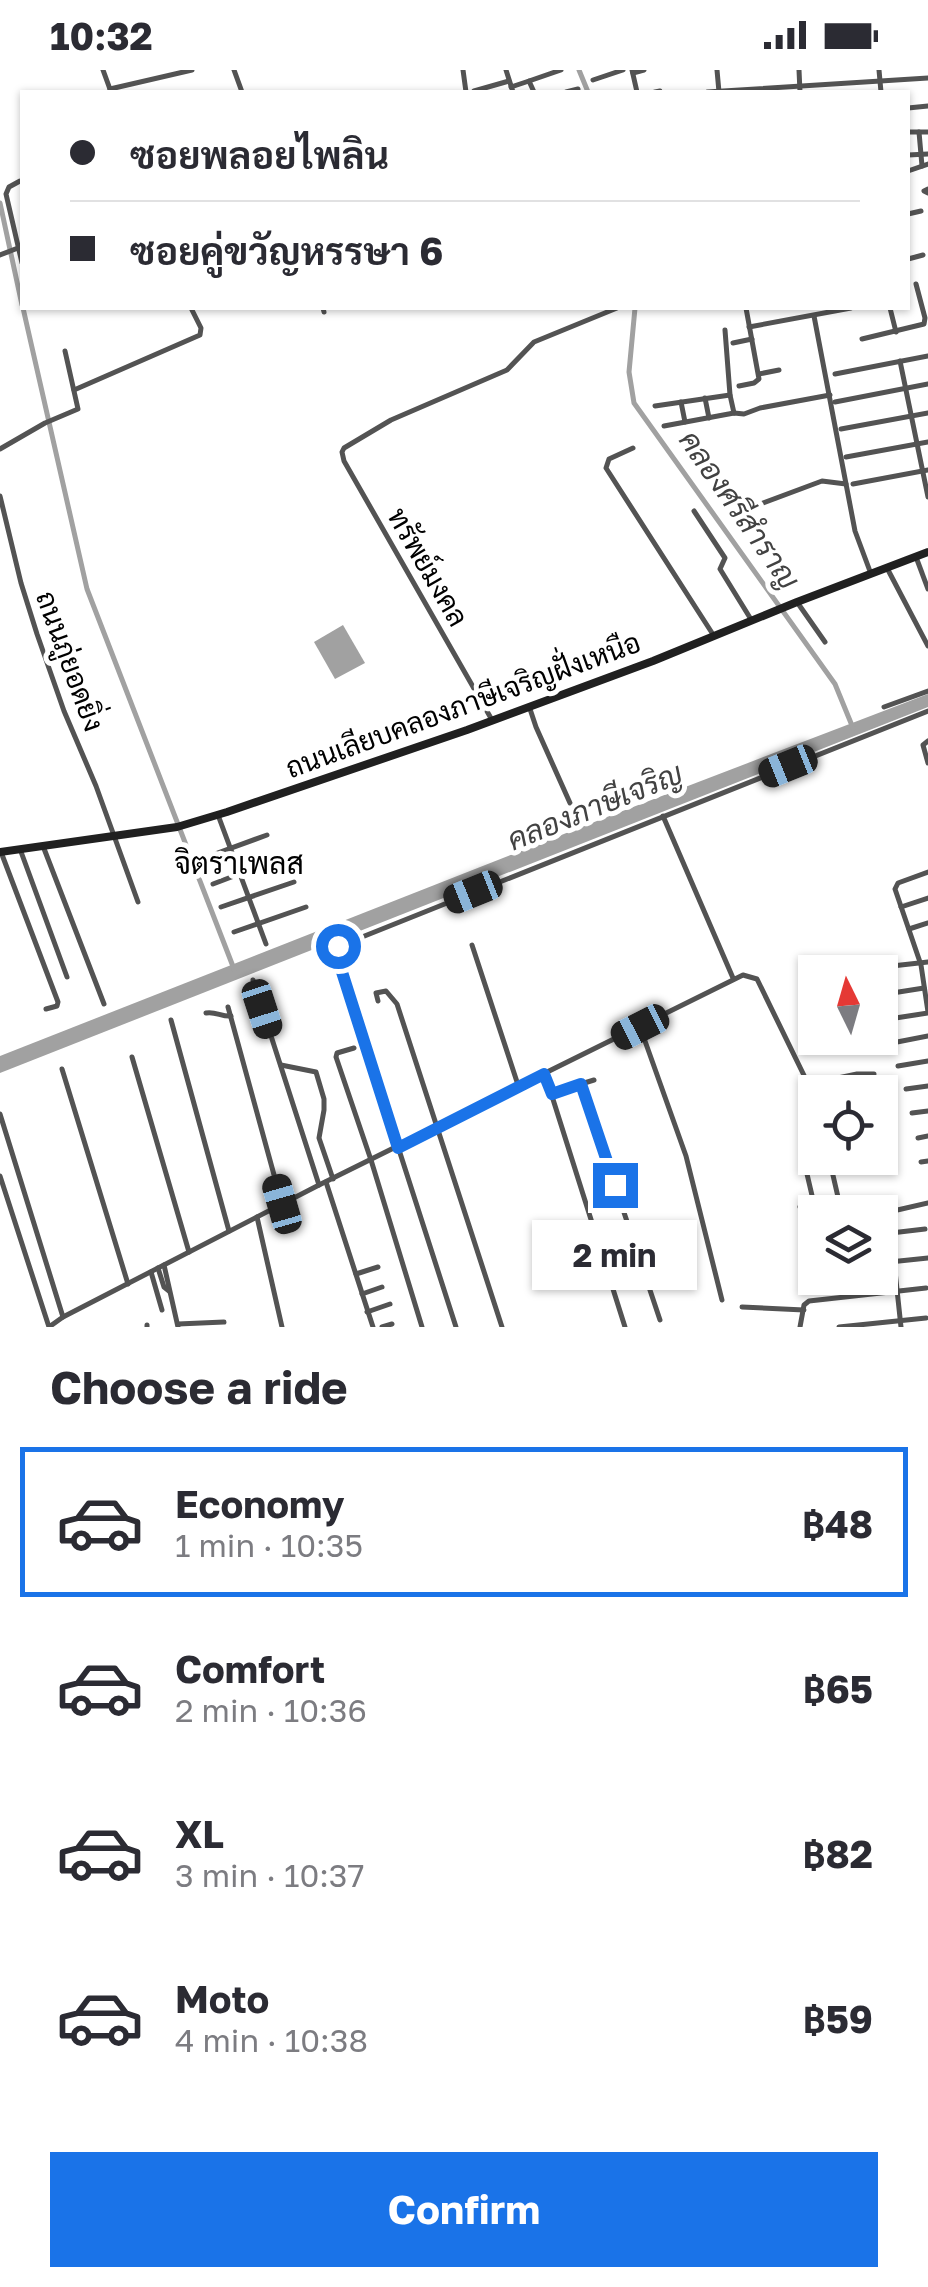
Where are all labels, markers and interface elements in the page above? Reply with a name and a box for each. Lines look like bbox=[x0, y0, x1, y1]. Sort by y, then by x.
text: 10:32 bbox=[50, 13, 153, 58]
text: ซอยพลอยไพลิน bbox=[130, 132, 389, 177]
text: ซอยคู่ขวัญหรรษา 6 bbox=[130, 228, 443, 273]
water label: คลองศรีสำราญ bbox=[671, 423, 808, 596]
street label: ทรัพย์มงคล bbox=[381, 501, 477, 632]
street label: ถนนภู่ยอดยิ่ง bbox=[26, 584, 116, 737]
street label: ถนนเลียบคลองภาษีเจริญฝั่งเหนือ bbox=[279, 619, 645, 786]
car bbox=[755, 741, 821, 791]
water label: คลองภาษีเจริญ bbox=[502, 755, 688, 858]
district label: จิตราเพลส bbox=[174, 845, 304, 881]
car bbox=[440, 867, 506, 917]
route start bbox=[316, 924, 361, 969]
north arrow bbox=[798, 955, 898, 1055]
map controls bbox=[798, 955, 898, 1295]
car bbox=[238, 976, 286, 1042]
car bbox=[606, 1000, 674, 1054]
button: locate bbox=[798, 1075, 898, 1175]
route end bbox=[593, 1163, 638, 1208]
car bbox=[259, 1171, 305, 1237]
button: layers bbox=[798, 1195, 898, 1295]
callout: 2 min bbox=[532, 1220, 698, 1290]
text: 2 min bbox=[573, 1236, 656, 1274]
text: Choose a ride bbox=[50, 1360, 348, 1414]
icon: car bbox=[55, 1477, 145, 1567]
text: Economy bbox=[175, 1481, 344, 1526]
text: ฿48 bbox=[802, 1501, 873, 1546]
text: 1 min · 10:35 bbox=[175, 1526, 363, 1564]
icon: car bbox=[55, 1642, 145, 1732]
text: Comfort bbox=[175, 1646, 325, 1691]
text: ฿65 bbox=[803, 1666, 873, 1711]
text: 2 min · 10:36 bbox=[175, 1691, 367, 1729]
icon: car bbox=[55, 1807, 145, 1897]
text: XL bbox=[175, 1811, 224, 1856]
text: ฿82 bbox=[803, 1831, 873, 1876]
text: 3 min · 10:37 bbox=[175, 1856, 365, 1894]
icon: car bbox=[55, 1972, 145, 2062]
text: Moto bbox=[175, 1976, 269, 2021]
text: ฿59 bbox=[803, 1996, 873, 2041]
text: 4 min · 10:38 bbox=[175, 2021, 368, 2059]
button: Confirm bbox=[50, 2152, 878, 2267]

